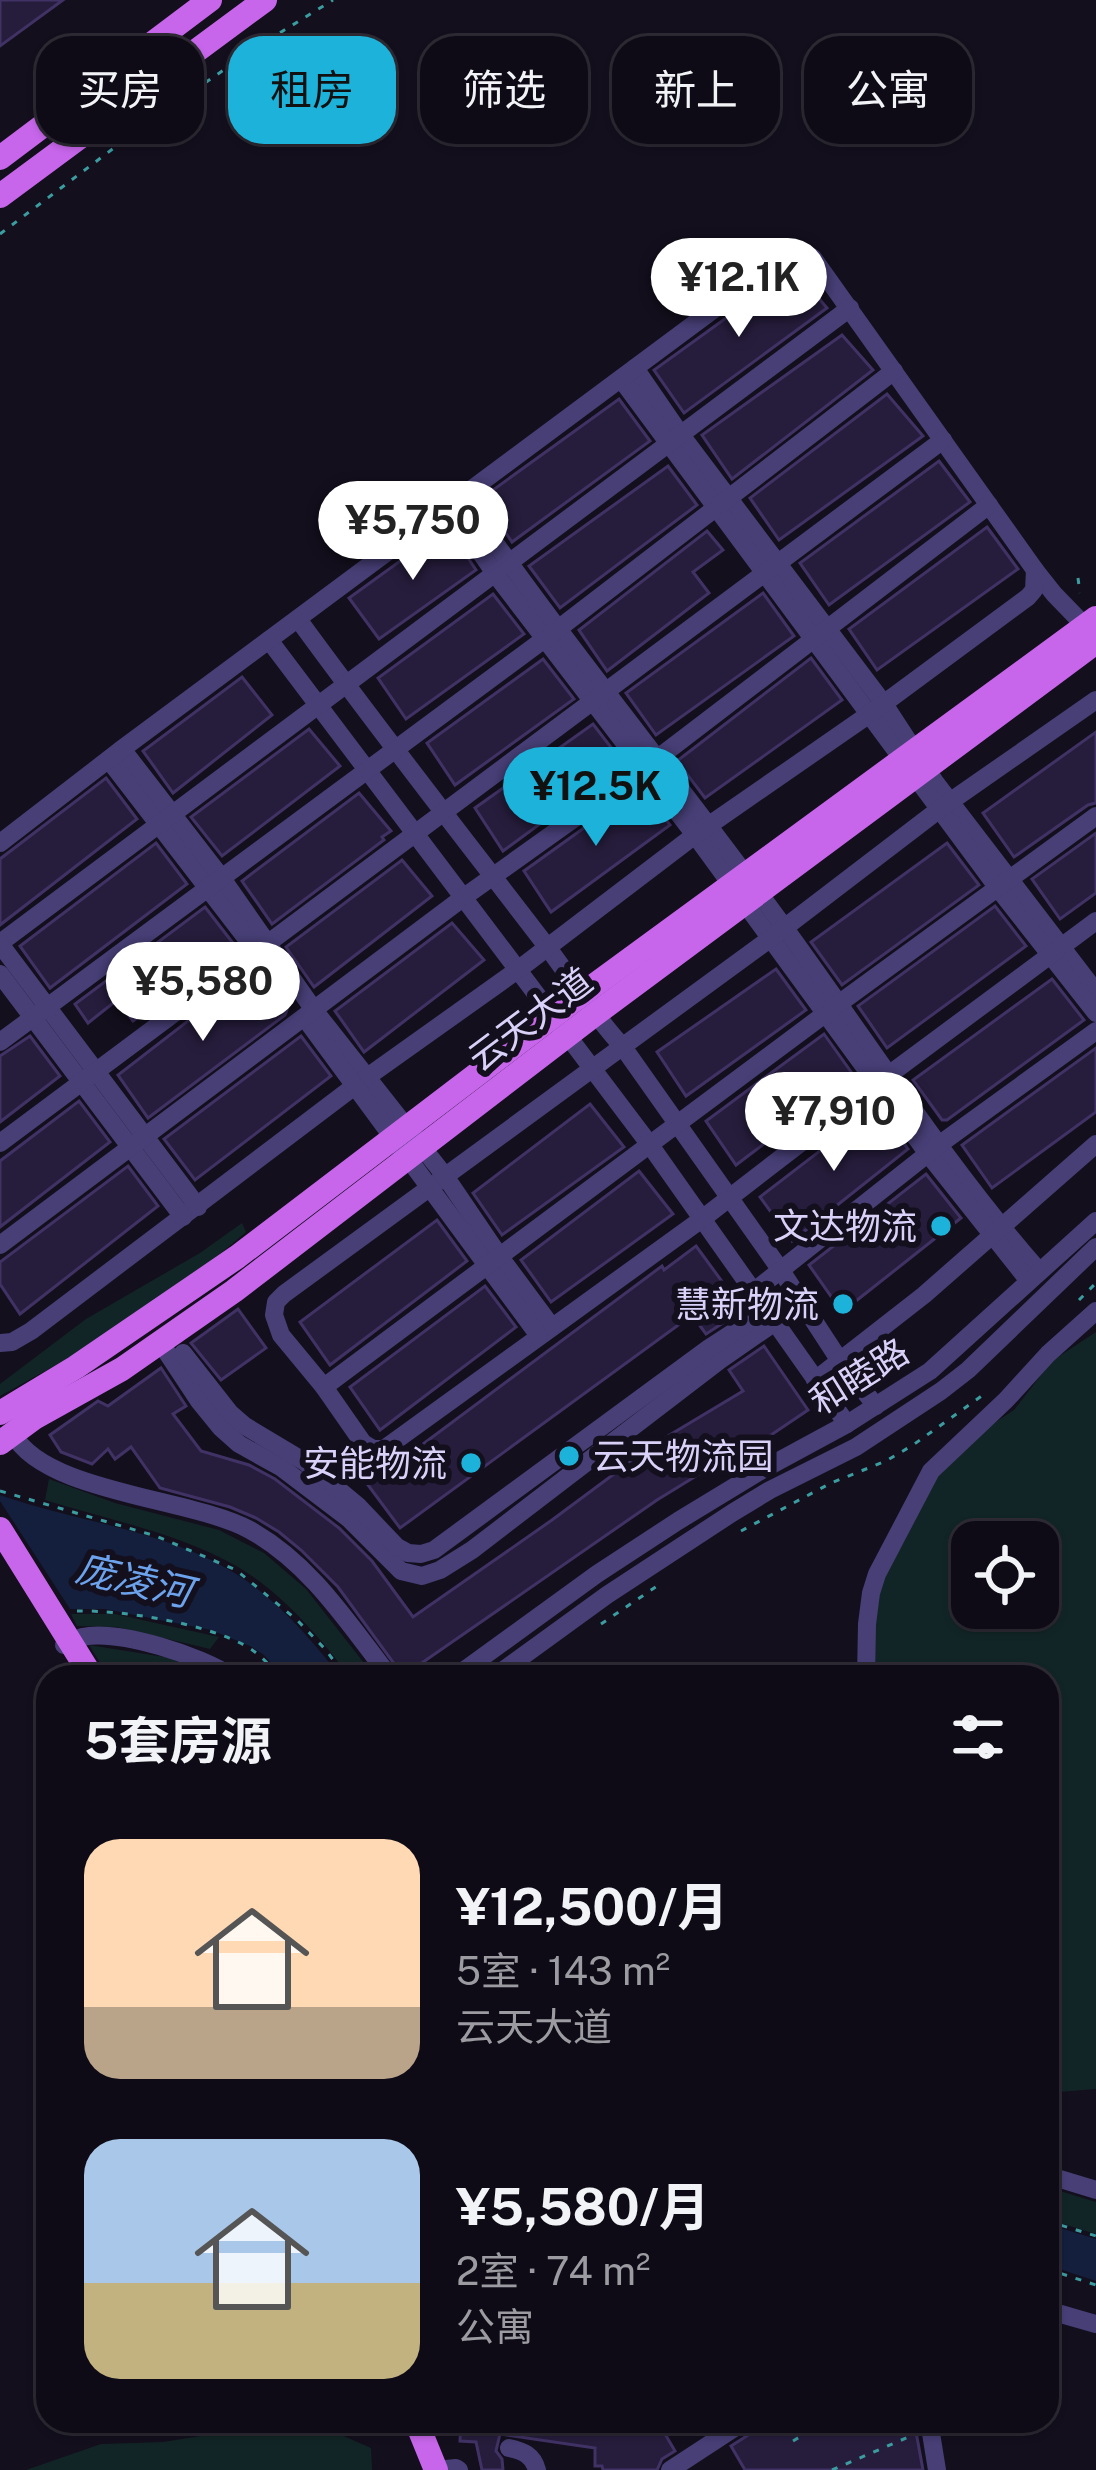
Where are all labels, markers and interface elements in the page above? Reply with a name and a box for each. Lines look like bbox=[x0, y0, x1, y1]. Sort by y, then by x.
chip: 买房 bbox=[36, 36, 204, 144]
chip: 租房 bbox=[228, 36, 396, 144]
chip: 筛选 bbox=[420, 36, 588, 144]
chip: 新上 bbox=[612, 36, 780, 144]
chip: 公寓 bbox=[804, 36, 972, 144]
pin: ¥12.1K bbox=[641, 238, 837, 340]
text: ¥12.1K bbox=[678, 254, 800, 300]
pin: ¥5,750 bbox=[315, 481, 511, 583]
text: ¥5,750 bbox=[345, 497, 481, 543]
pin: ¥12.5K bbox=[498, 747, 694, 849]
text: ¥12.5K bbox=[530, 763, 662, 809]
pin: ¥5,580 bbox=[105, 942, 301, 1044]
text: ¥5,580 bbox=[133, 958, 273, 1004]
street label: 云天大道 bbox=[460, 959, 600, 1079]
pin: ¥7,910 bbox=[736, 1072, 932, 1174]
text: ¥7,910 bbox=[772, 1088, 896, 1134]
place label: 文达物流 bbox=[773, 1205, 917, 1247]
marker: 文达物流 bbox=[928, 1213, 954, 1239]
place label: 慧新物流 bbox=[675, 1283, 819, 1325]
marker: 慧新物流 bbox=[830, 1291, 856, 1317]
street label: 和睦路 bbox=[802, 1330, 916, 1422]
place label: 云天物流园 bbox=[593, 1435, 773, 1477]
place label: 安能物流 bbox=[303, 1442, 447, 1484]
marker: 云天物流园 bbox=[556, 1443, 582, 1469]
marker: 安能物流 bbox=[458, 1450, 484, 1476]
map controls bbox=[951, 1521, 1059, 1629]
button: locate bbox=[951, 1521, 1059, 1629]
water label: 庞凌河 bbox=[72, 1544, 203, 1617]
icon: filters bbox=[945, 1704, 1011, 1770]
text: 5套房源 bbox=[84, 1711, 271, 1770]
text: ¥12,500/月 bbox=[456, 1877, 728, 1936]
icon: home bbox=[180, 1887, 324, 2031]
text: 5室 · 143 m² bbox=[456, 1948, 670, 1994]
text: 云天大道 bbox=[456, 2004, 612, 2050]
text: ¥5,580/月 bbox=[456, 2177, 710, 2236]
icon: home bbox=[180, 2187, 324, 2331]
text: 2室 · 74 m² bbox=[456, 2248, 650, 2294]
text: 公寓 bbox=[456, 2304, 534, 2350]

